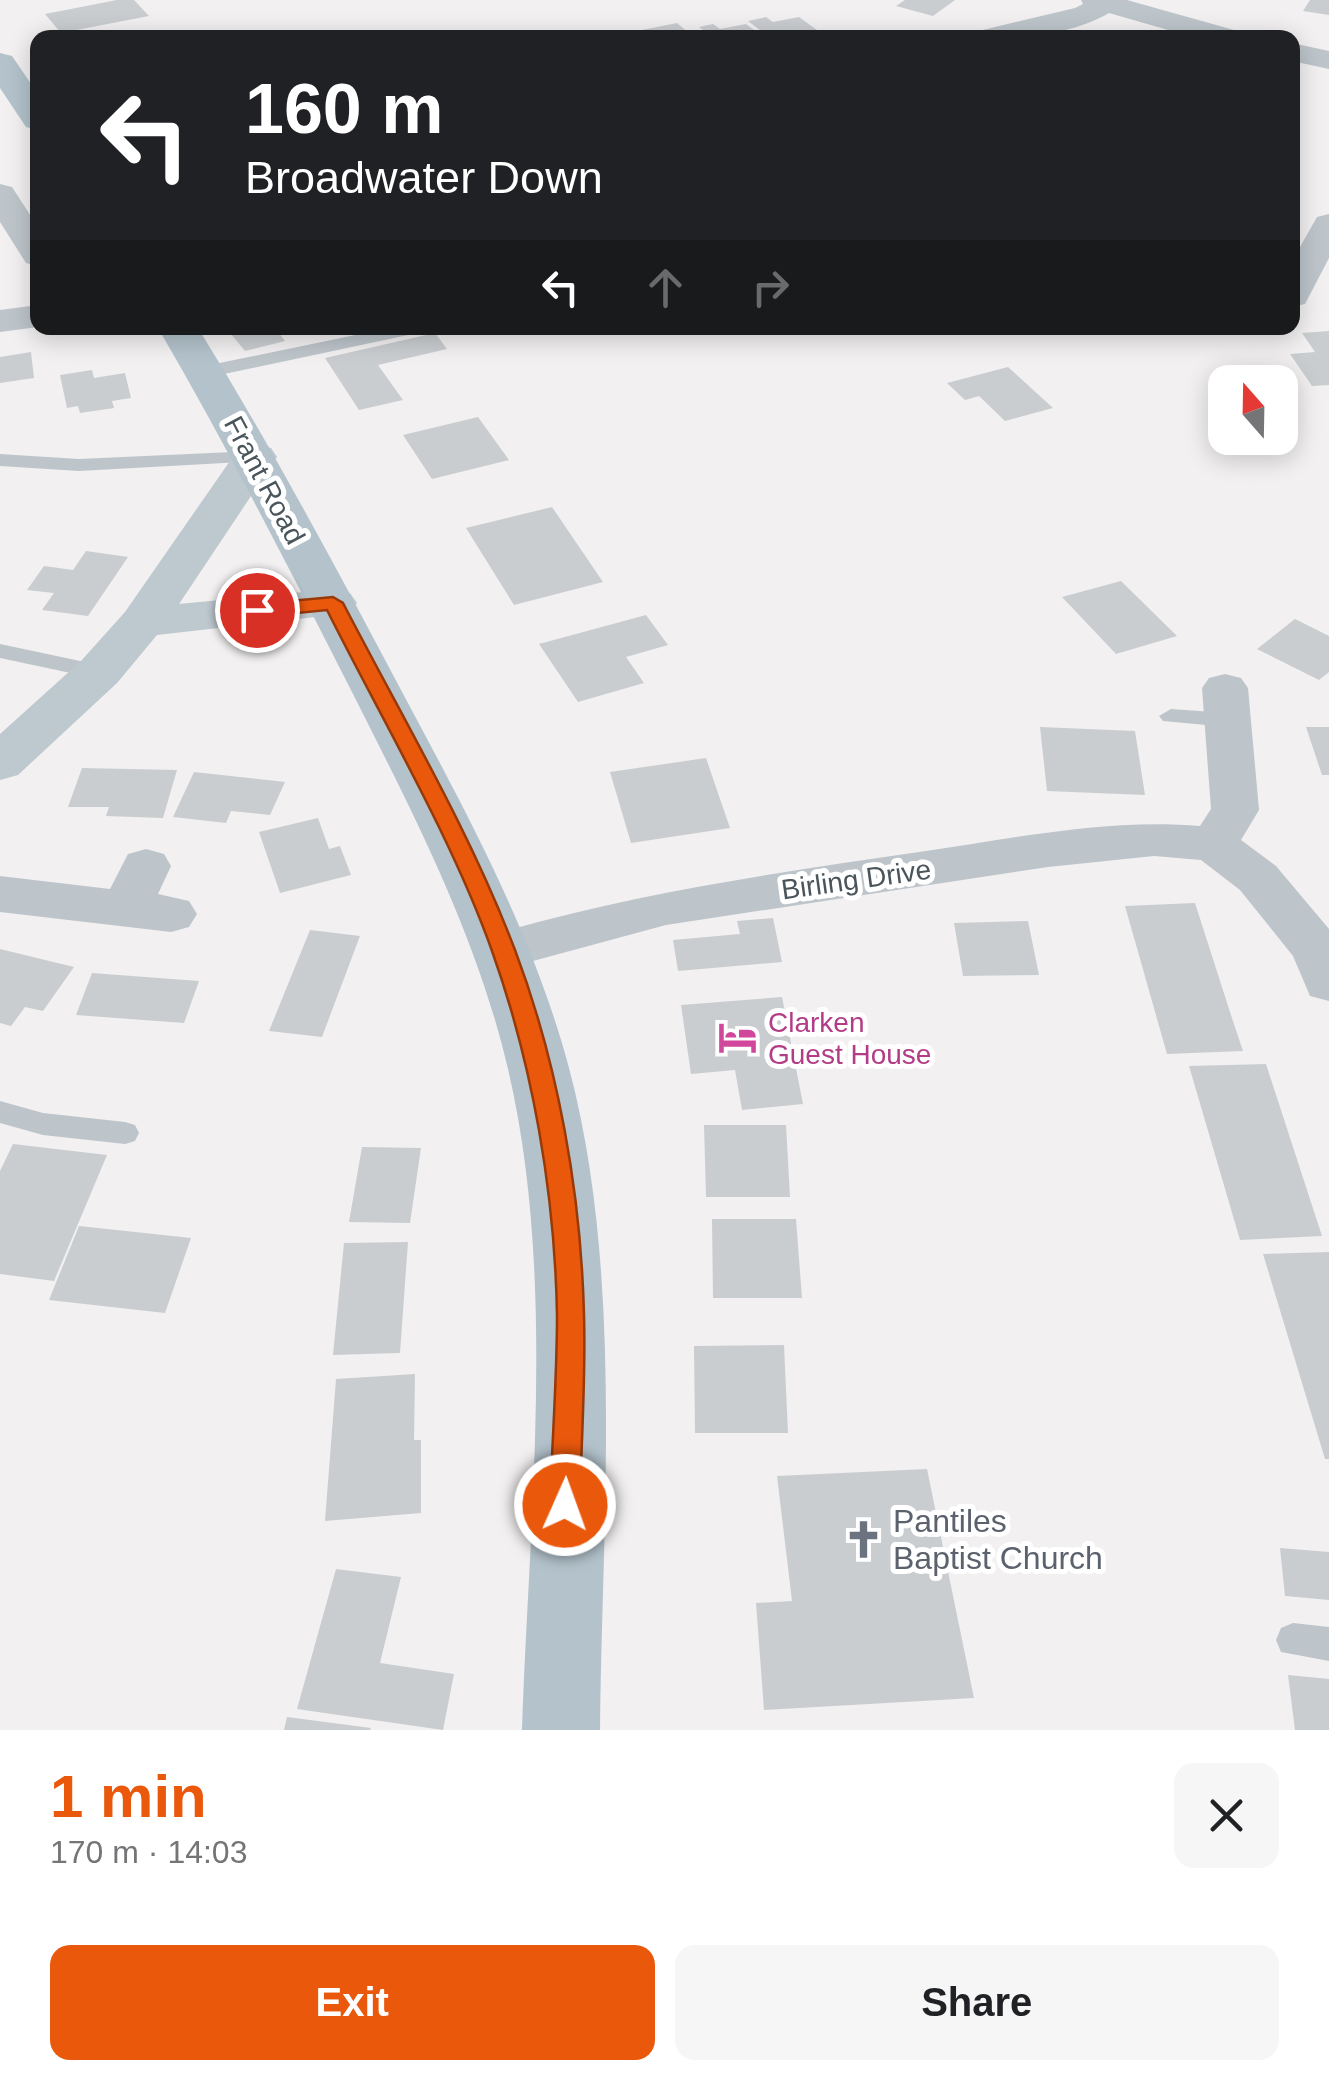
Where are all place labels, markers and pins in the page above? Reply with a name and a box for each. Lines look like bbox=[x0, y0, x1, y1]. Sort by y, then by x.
pin bbox=[215, 568, 300, 653]
place label: Clarken Guest House bbox=[768, 1007, 931, 1070]
hotel icon: Clarken Guest House bbox=[717, 1017, 759, 1059]
place label: Pantiles Baptist Church bbox=[893, 1503, 1103, 1576]
church icon: Pantiles Baptist Church bbox=[842, 1518, 884, 1560]

